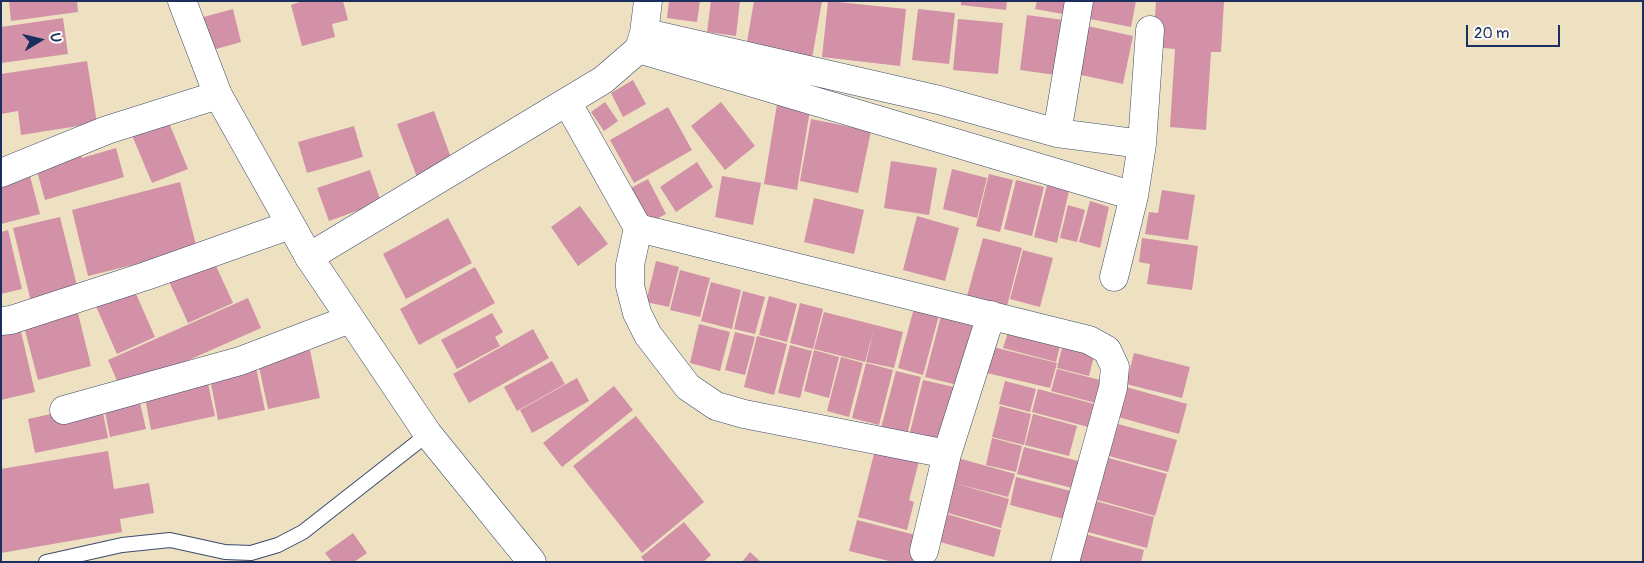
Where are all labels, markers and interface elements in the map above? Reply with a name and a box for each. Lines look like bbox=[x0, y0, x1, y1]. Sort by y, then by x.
north arrow bbox=[15, 15, 65, 65]
scale bar bbox=[1469, 15, 1563, 47]
text: 20 m bbox=[1474, 24, 1509, 43]
text: U bbox=[46, 32, 64, 43]

